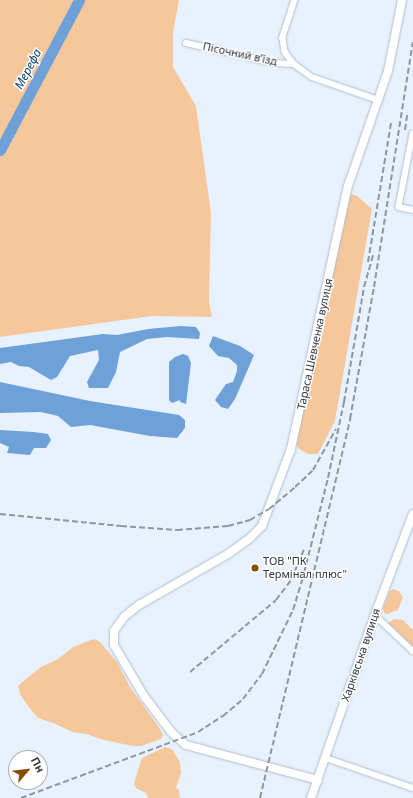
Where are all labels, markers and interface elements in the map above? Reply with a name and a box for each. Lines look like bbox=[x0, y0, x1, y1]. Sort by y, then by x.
street label: Пісочний в’їзд bbox=[202, 40, 278, 68]
water label: Мерефа bbox=[11, 46, 45, 92]
street label: Тараса Шевченка вулиця bbox=[295, 277, 335, 411]
place label: ТОВ "ПК Термінал плюс" bbox=[263, 555, 347, 581]
marker: ТОВ "ПК Термінал плюс" bbox=[250, 563, 260, 573]
street label: Харківська вулиця bbox=[339, 607, 383, 703]
north arrow bbox=[8, 750, 48, 790]
text: Пн bbox=[28, 754, 48, 775]

